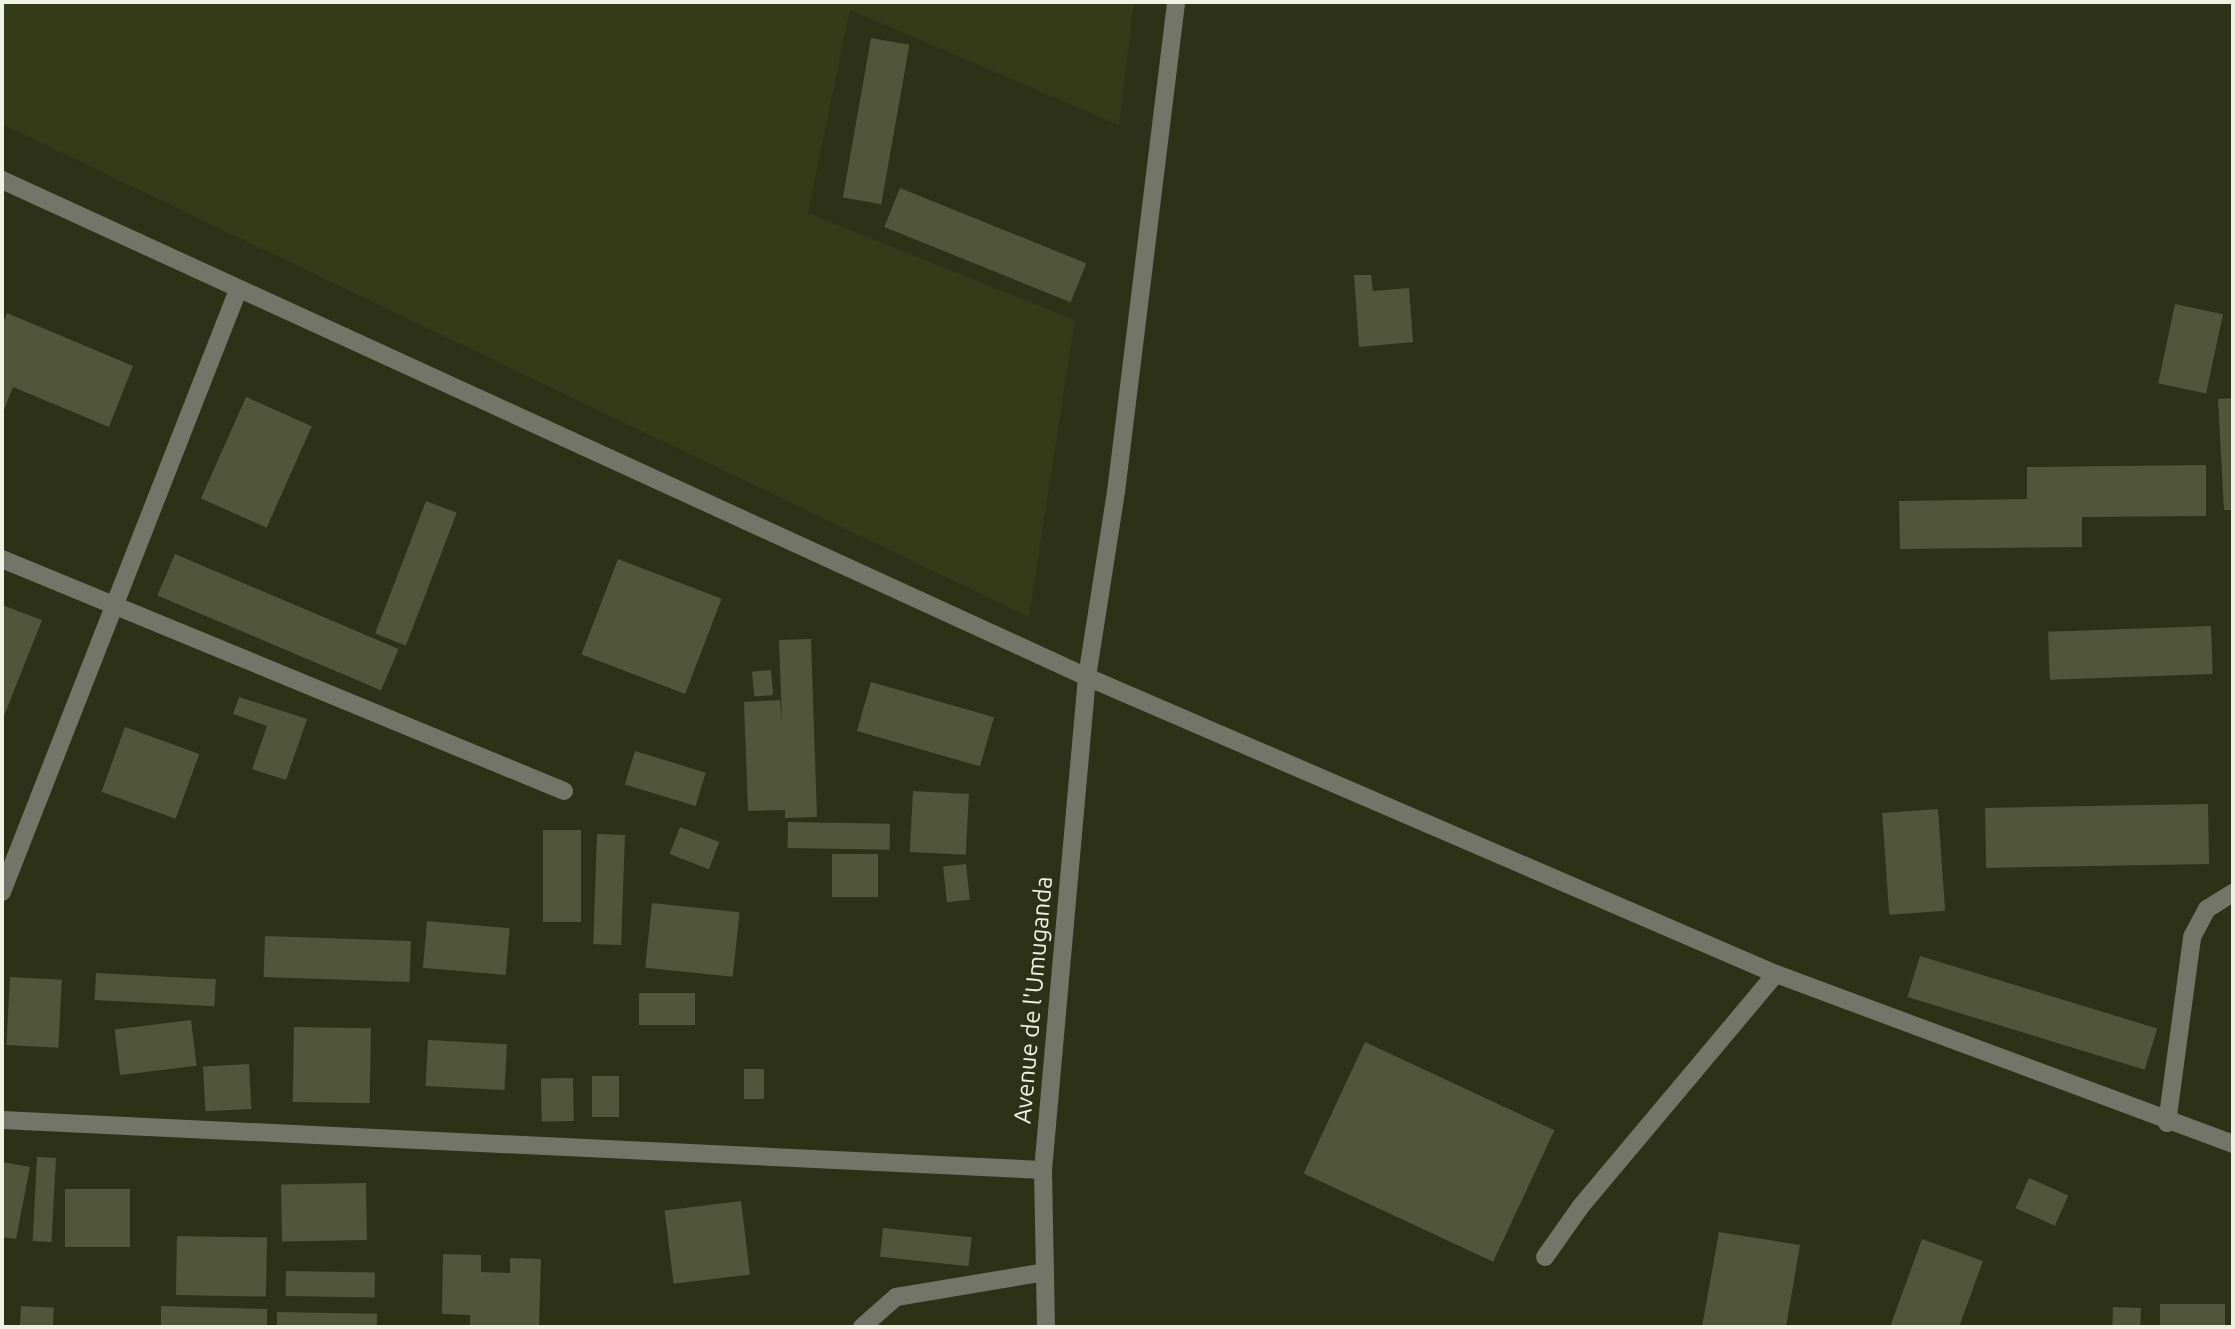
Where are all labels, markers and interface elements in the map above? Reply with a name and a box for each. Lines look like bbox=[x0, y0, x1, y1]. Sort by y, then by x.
street label: Avenue de l'Umuganda bbox=[1008, 875, 1058, 1125]

